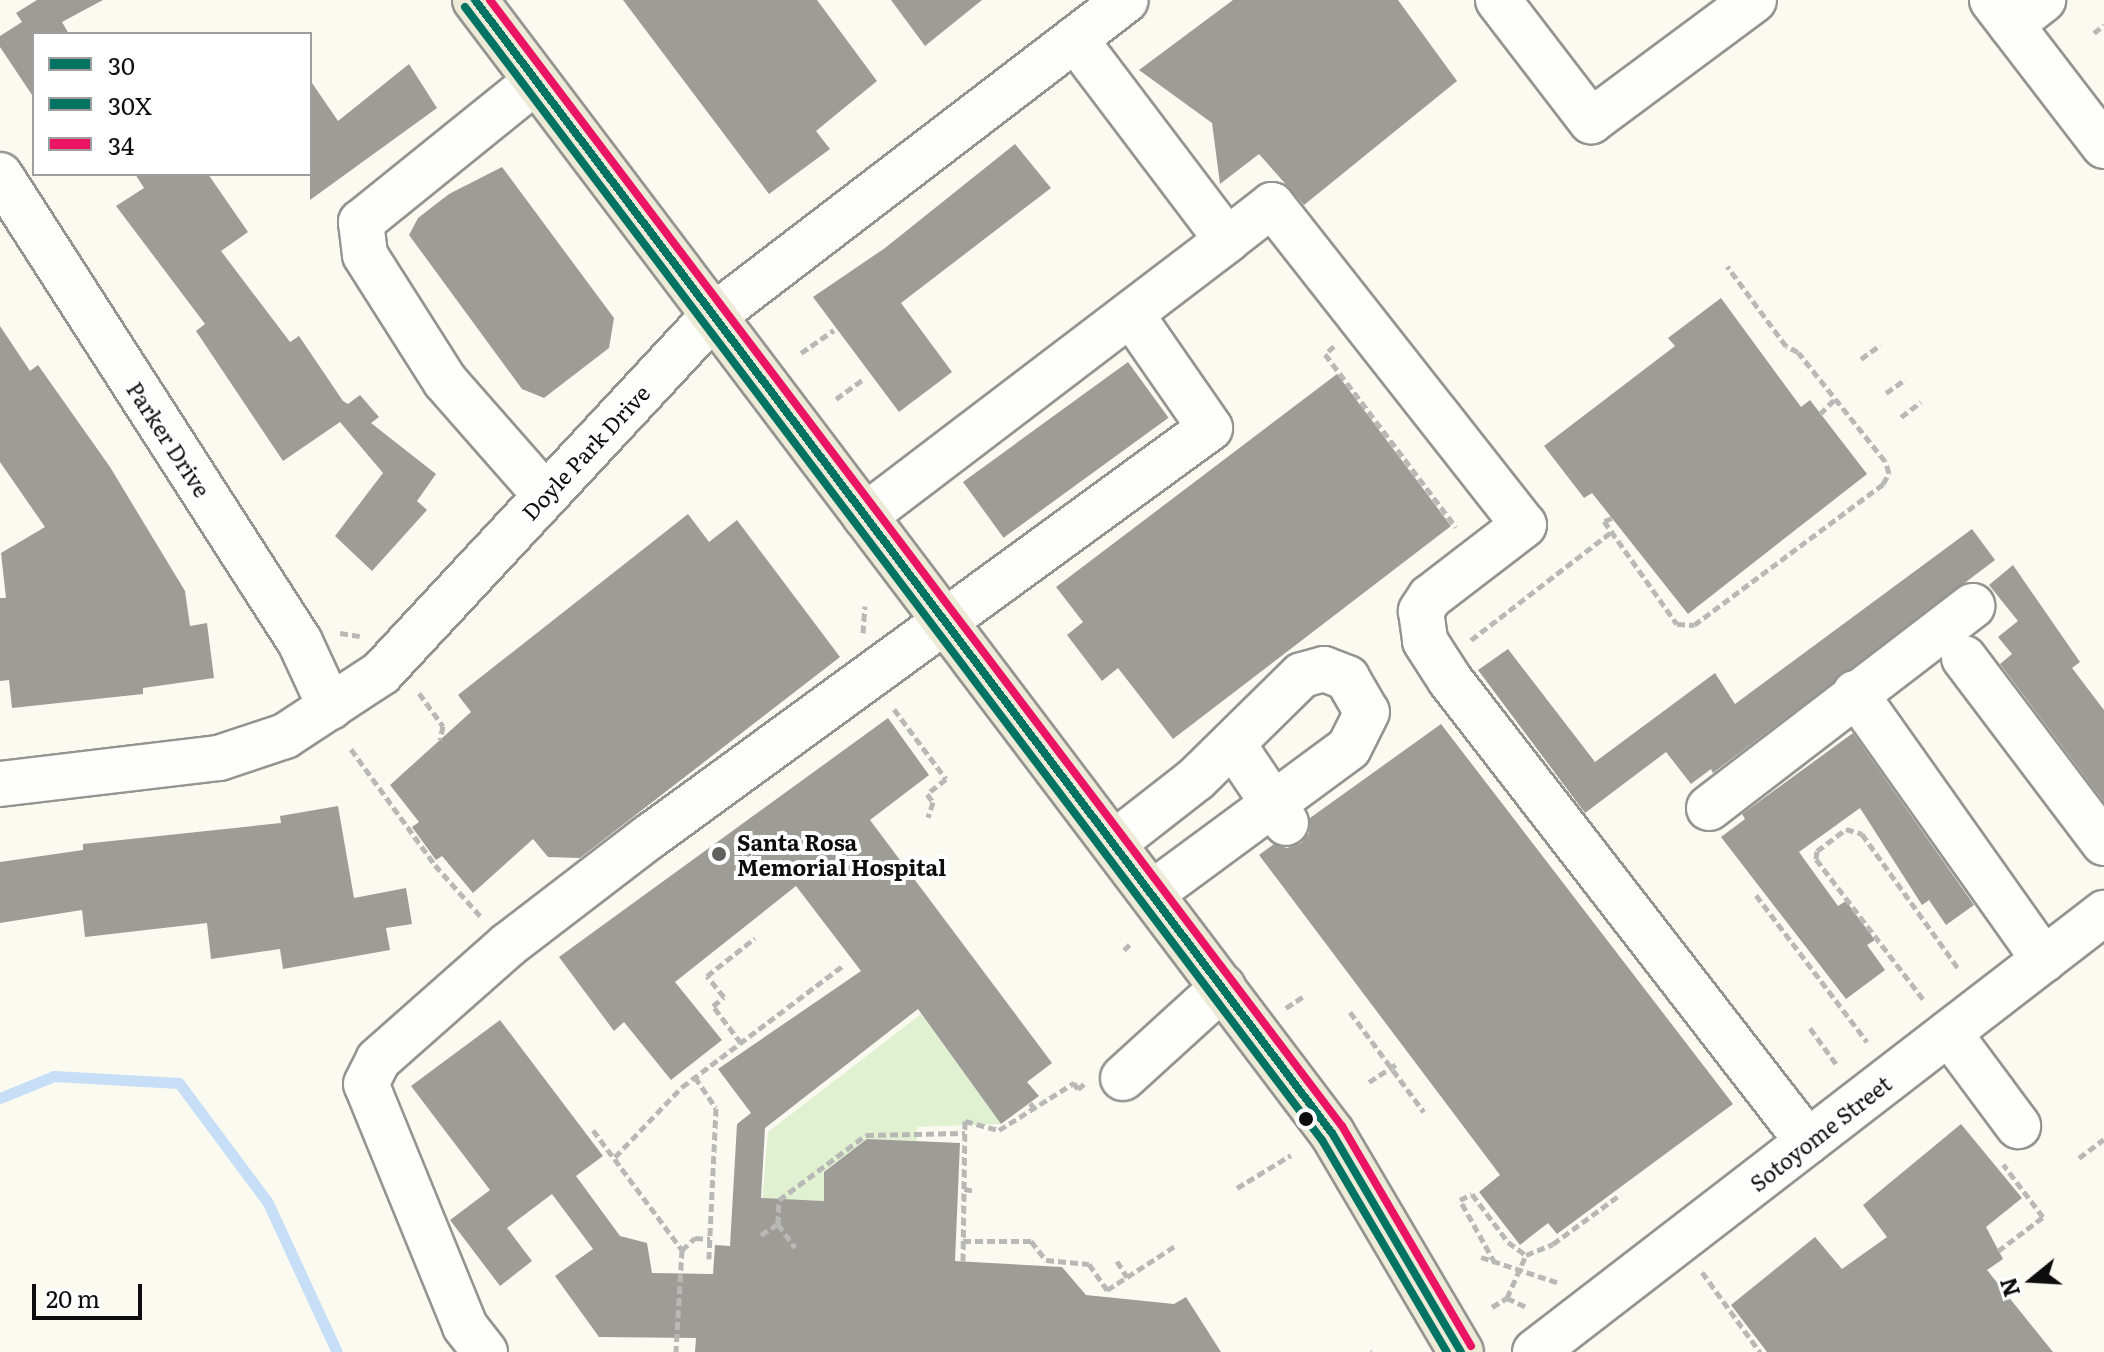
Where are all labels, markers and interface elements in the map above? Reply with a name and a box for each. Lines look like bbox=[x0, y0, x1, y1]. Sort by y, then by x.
legend bbox=[32, 32, 312, 176]
text: 30 bbox=[108, 47, 135, 82]
text: 30X bbox=[108, 87, 152, 122]
text: 34 bbox=[108, 127, 134, 162]
street label: Parker Drive bbox=[122, 377, 216, 501]
street label: Doyle Park Drive bbox=[516, 379, 654, 525]
place label: Santa Rosa Memorial Hospital bbox=[737, 828, 946, 880]
marker: Santa Rosa Memorial Hospital bbox=[708, 843, 730, 865]
street label: Sotoyome Street bbox=[1744, 1070, 1896, 1196]
unlabelled marker bbox=[1298, 1111, 1314, 1127]
north arrow bbox=[1992, 1240, 2072, 1320]
scale bar bbox=[36, 1268, 146, 1318]
text: N bbox=[1990, 1274, 2027, 1301]
text: 20 m bbox=[46, 1280, 100, 1315]

